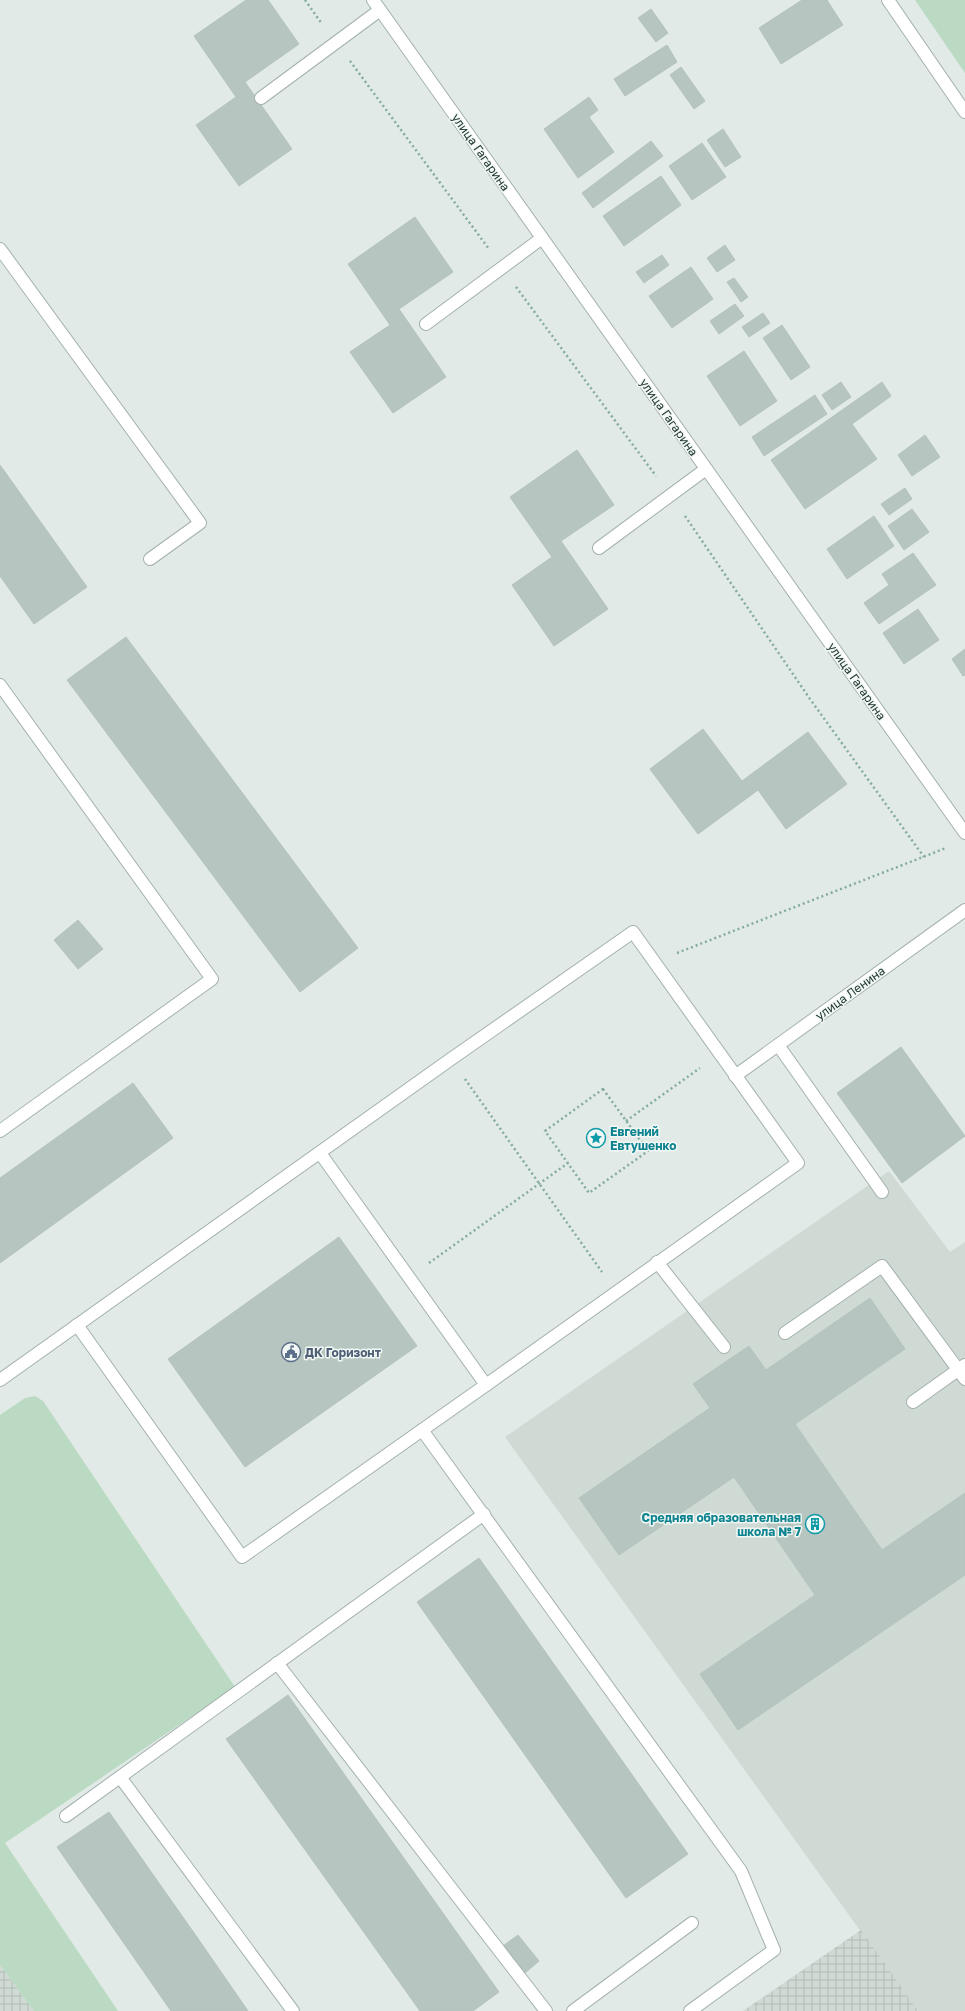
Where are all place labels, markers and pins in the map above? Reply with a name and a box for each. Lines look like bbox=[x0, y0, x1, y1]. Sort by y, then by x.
place label: Евгений Евтушенко bbox=[610, 1124, 676, 1153]
place icon: Евгений Евтушенко bbox=[585, 1127, 607, 1149]
public building icon: ДК Горизонт bbox=[280, 1341, 302, 1363]
place label: ДК Горизонт bbox=[305, 1345, 381, 1360]
place label: Средняя образовательная школа № 7 bbox=[642, 1510, 801, 1539]
building icon: Средняя образовательная школа № 7 bbox=[804, 1513, 826, 1535]

